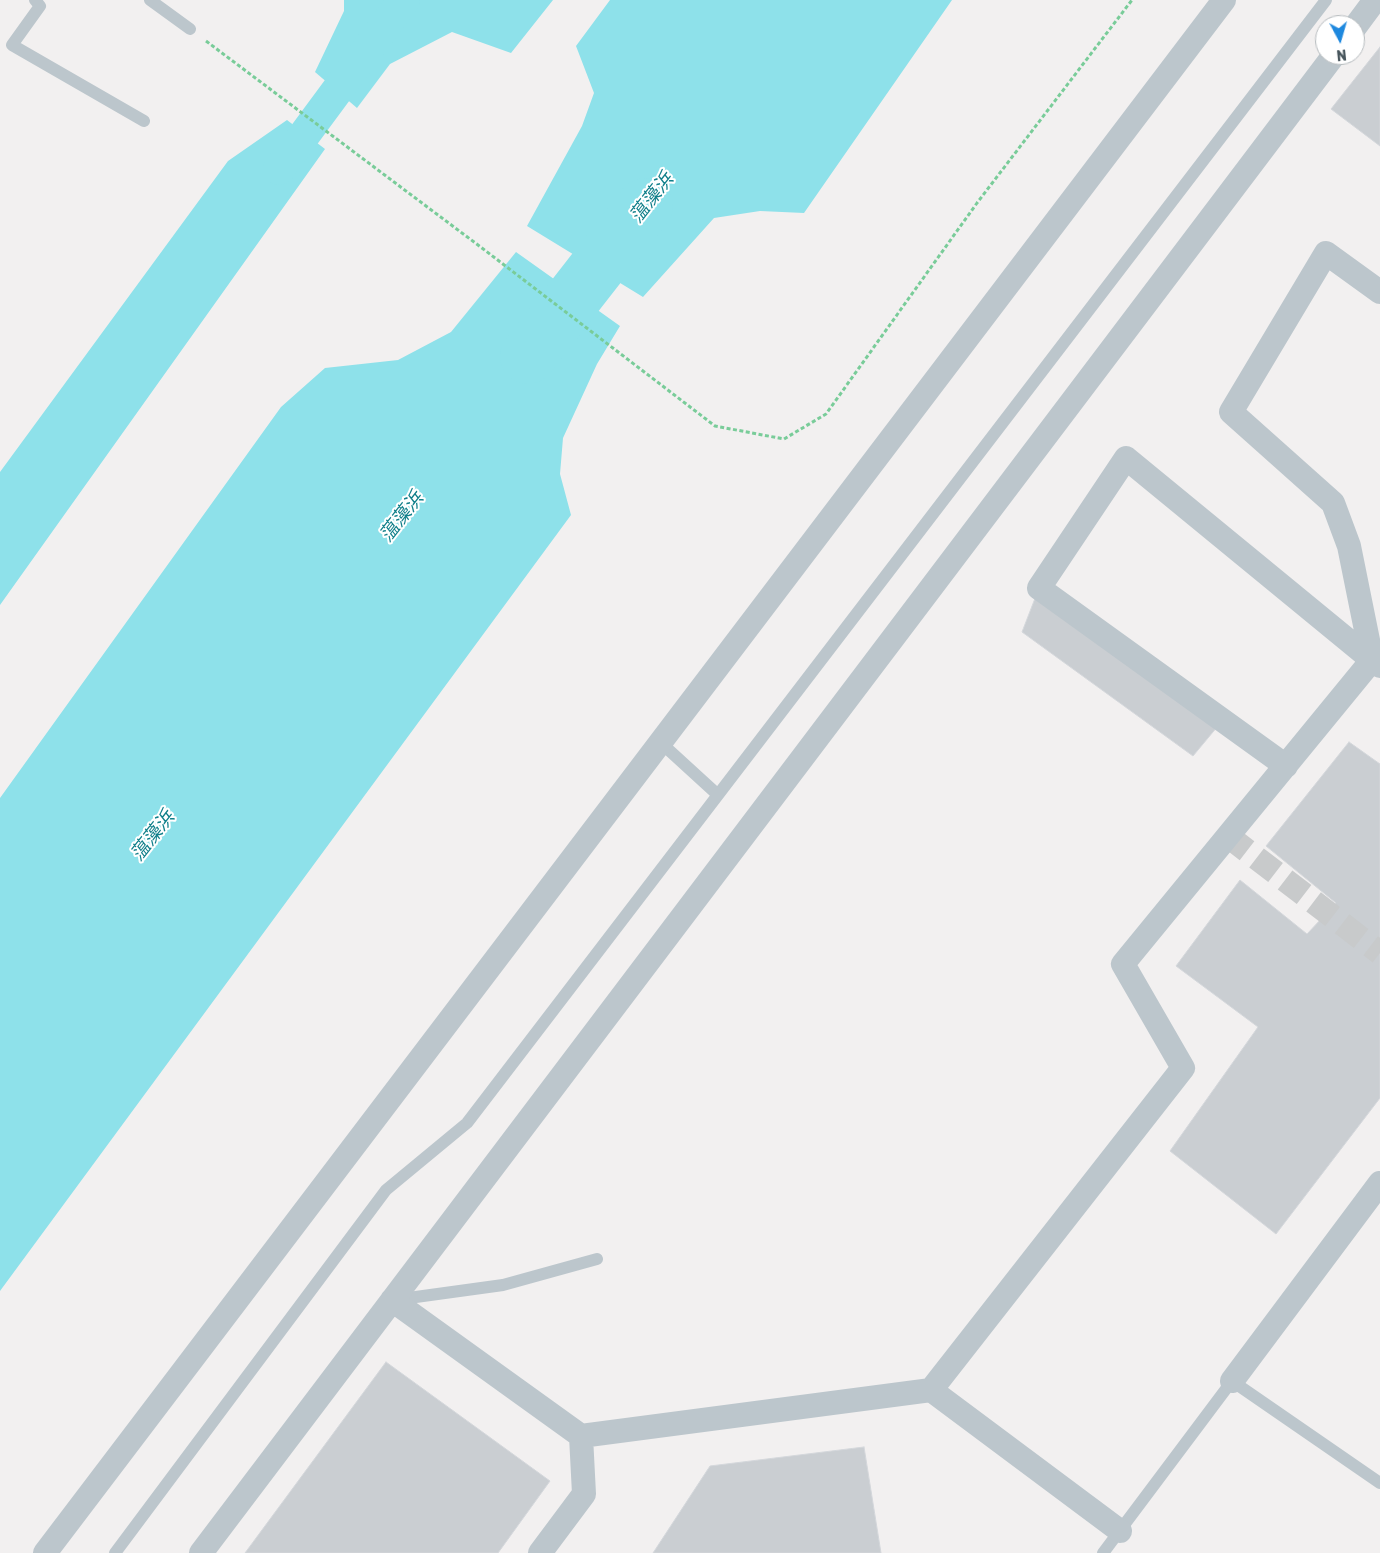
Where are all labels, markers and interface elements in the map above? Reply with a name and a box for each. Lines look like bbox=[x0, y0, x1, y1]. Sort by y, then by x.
north arrow bbox=[1315, 15, 1365, 65]
text: N bbox=[1336, 45, 1347, 63]
water label: 蕰藻浜 bbox=[625, 169, 679, 227]
water label: 蕰藻浜 bbox=[375, 488, 429, 546]
water label: 蕰藻浜 bbox=[126, 807, 180, 865]

